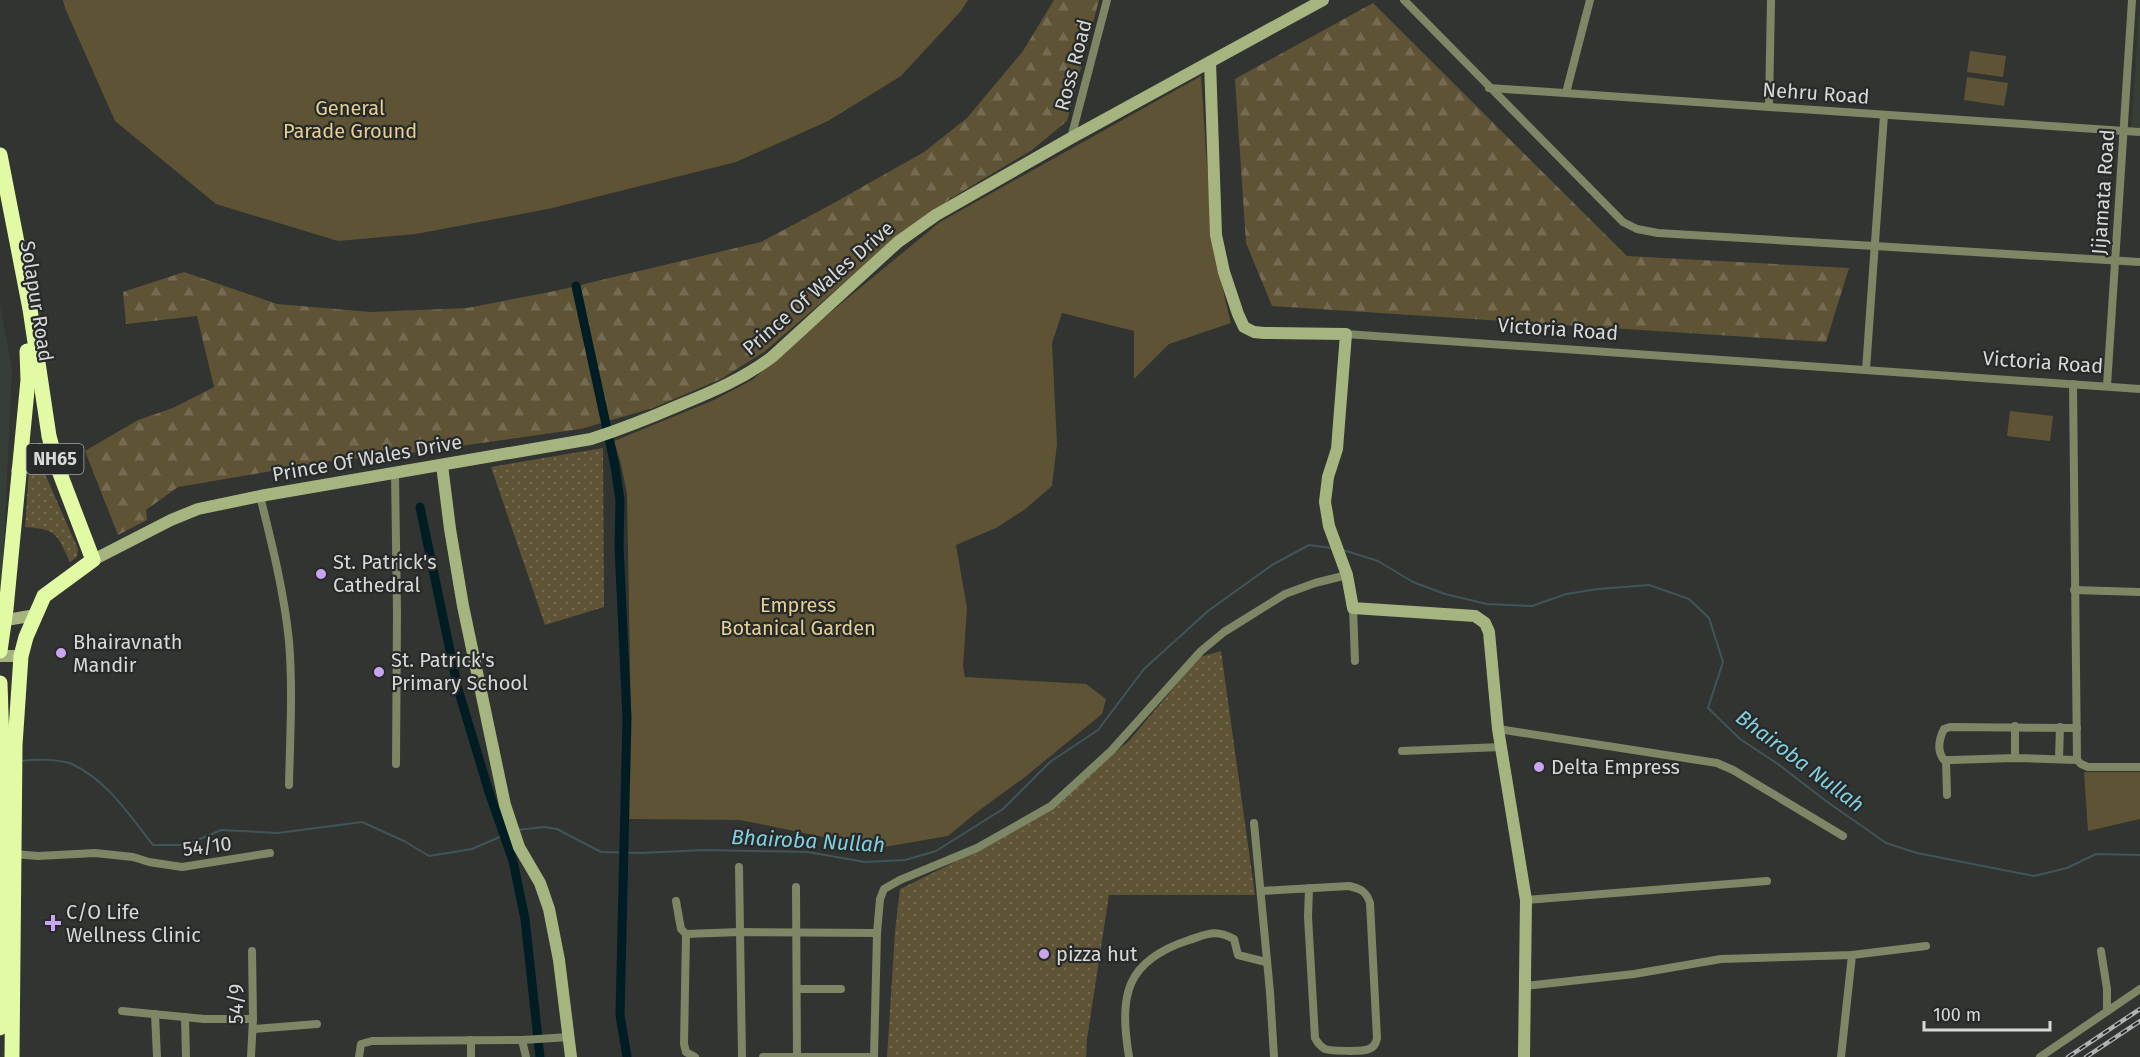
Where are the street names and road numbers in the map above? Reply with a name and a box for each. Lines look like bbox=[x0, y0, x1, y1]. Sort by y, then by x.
street label: Ross Road bbox=[1049, 17, 1097, 113]
street label: Nehru Road bbox=[1762, 77, 1870, 109]
street label: Jijamata Road bbox=[2087, 129, 2119, 255]
street label: Prince Of Wales Drive bbox=[738, 216, 898, 360]
street label: Solapur Road bbox=[16, 239, 58, 363]
street label: Victoria Road bbox=[1497, 313, 1619, 345]
street label: Victoria Road bbox=[1982, 346, 2104, 378]
street label: Prince Of Wales Drive bbox=[270, 429, 464, 487]
road number: NH65 bbox=[26, 444, 84, 474]
street label: 54/10 bbox=[181, 831, 233, 861]
street label: 54/9 bbox=[224, 984, 248, 1024]

